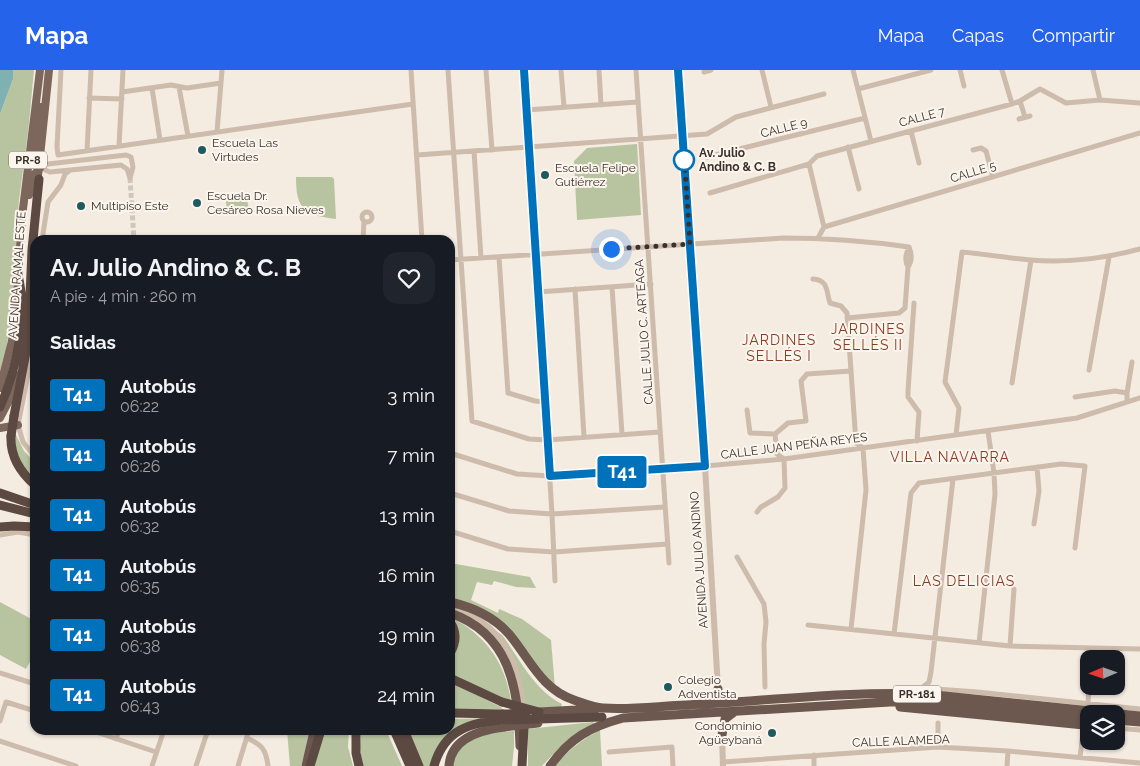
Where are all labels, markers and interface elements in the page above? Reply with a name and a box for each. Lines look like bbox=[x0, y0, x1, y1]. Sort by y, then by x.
text: Mapa bbox=[25, 21, 88, 50]
text: Mapa bbox=[878, 25, 924, 46]
text: Capas bbox=[952, 25, 1004, 46]
text: Compartir bbox=[1032, 25, 1115, 46]
street label: CALLE 7 bbox=[897, 104, 947, 130]
street label: CALLE 9 bbox=[759, 115, 809, 141]
place label: Escuela Las Virtudes bbox=[212, 136, 278, 164]
marker: Escuela Las Virtudes bbox=[196, 144, 208, 156]
place label: Av. Julio Andino & C. B bbox=[699, 146, 776, 174]
marker: Av. Julio Andino & C. B bbox=[673, 149, 695, 171]
road number: PR-8 bbox=[9, 152, 47, 168]
street label: CALLE 5 bbox=[948, 158, 998, 186]
place label: Escuela Felipe Gutiérrez bbox=[555, 161, 636, 189]
marker: Escuela Felipe Gutiérrez bbox=[539, 169, 551, 181]
place label: Escuela Dr. Cesáreo Rosa Nieves bbox=[207, 189, 324, 217]
marker: Escuela Dr. Cesáreo Rosa Nieves bbox=[191, 197, 203, 209]
place label: Multipiso Este bbox=[91, 199, 169, 213]
marker: Multipiso Este bbox=[75, 200, 87, 212]
street label: AVENIDA RAMAL ESTE bbox=[6, 211, 28, 339]
your location bbox=[599, 237, 624, 262]
button: heart bbox=[383, 252, 435, 304]
text: Av. Julio Andino & C. B bbox=[50, 253, 301, 282]
street label: CALLE JULIO C. ARTEAGA bbox=[632, 259, 656, 405]
text: A pie · 4 min · 260 m bbox=[50, 287, 196, 306]
district label: JARDINES SELLÉS II bbox=[831, 321, 905, 353]
text: Salidas bbox=[50, 331, 116, 353]
district label: JARDINES SELLÉS I bbox=[742, 332, 816, 364]
text: Autobús bbox=[120, 375, 196, 397]
text: T41 bbox=[63, 384, 92, 405]
text: 3 min bbox=[387, 384, 435, 406]
text: 06:22 bbox=[120, 397, 159, 416]
street label: CALLE JUAN PEÑA REYES bbox=[720, 430, 868, 462]
text: Autobús bbox=[120, 435, 196, 457]
text: T41 bbox=[63, 444, 92, 465]
text: 7 min bbox=[387, 444, 435, 466]
district label: VILLA NAVARRA bbox=[890, 449, 1010, 465]
line badge: T41 bbox=[593, 456, 651, 488]
text: 06:26 bbox=[120, 457, 160, 476]
text: T41 bbox=[607, 461, 637, 482]
street label: AVENIDA JULIO ANDINO bbox=[687, 491, 711, 629]
text: Autobús bbox=[120, 495, 196, 517]
text: T41 bbox=[63, 504, 92, 525]
text: 13 min bbox=[379, 504, 435, 526]
text: 06:32 bbox=[120, 517, 159, 536]
text: Autobús bbox=[120, 555, 196, 577]
text: T41 bbox=[63, 564, 92, 585]
text: 16 min bbox=[378, 564, 435, 586]
district label: LAS DELICIAS bbox=[913, 573, 1015, 589]
text: 06:35 bbox=[120, 577, 160, 596]
text: Autobús bbox=[120, 615, 196, 637]
text: T41 bbox=[63, 624, 92, 645]
text: 19 min bbox=[378, 624, 435, 646]
text: 06:38 bbox=[120, 637, 160, 656]
north arrow bbox=[1080, 650, 1125, 695]
map controls bbox=[1080, 650, 1125, 750]
place label: Colegio Adventista bbox=[678, 673, 737, 701]
text: Autobús bbox=[120, 675, 196, 697]
marker: Colegio Adventista bbox=[662, 681, 674, 693]
text: T41 bbox=[63, 684, 92, 705]
text: 24 min bbox=[377, 684, 435, 706]
road number: PR-181 bbox=[893, 686, 941, 702]
text: 06:43 bbox=[120, 697, 160, 716]
button: layers bbox=[1080, 705, 1125, 750]
place label: Condominio Agüeybaná bbox=[695, 719, 762, 747]
marker: Condominio Agüeybaná bbox=[766, 727, 778, 739]
street label: CALLE ALAMEDA bbox=[852, 732, 950, 750]

